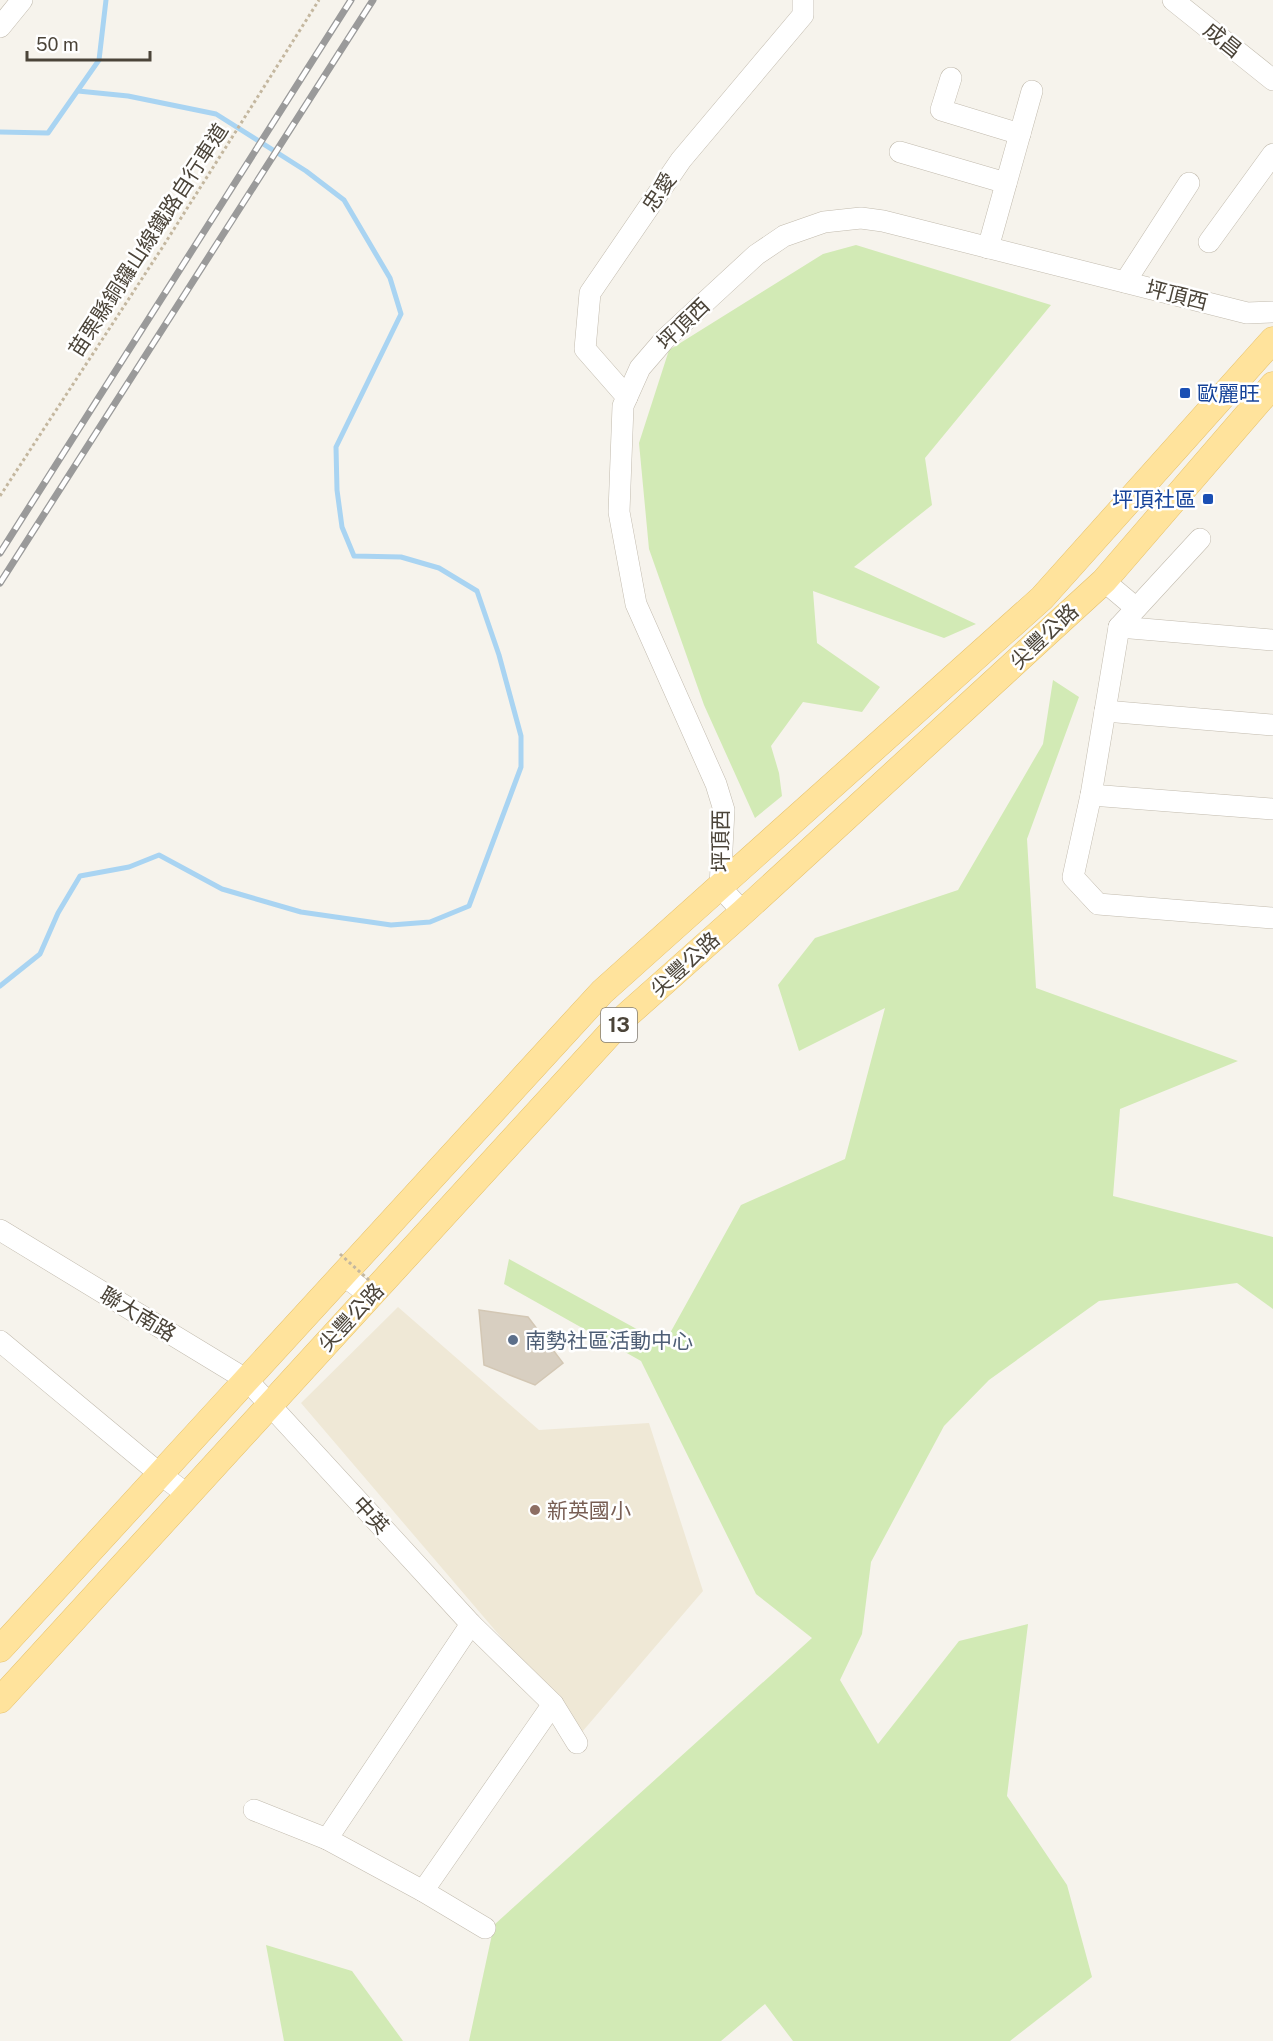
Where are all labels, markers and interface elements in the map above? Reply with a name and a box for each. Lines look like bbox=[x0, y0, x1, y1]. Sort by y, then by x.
street label: 成昌 bbox=[1199, 17, 1247, 63]
scale bar bbox=[27, 24, 150, 62]
text: 50 m bbox=[36, 34, 79, 55]
street label: 苗栗縣銅鑼山線鐵路自行車道 bbox=[63, 119, 233, 361]
street label: 忠愛 bbox=[637, 168, 681, 216]
street label: 坪頂西 bbox=[1143, 275, 1211, 315]
street label: 坪頂西 bbox=[652, 293, 714, 355]
place label: 歐麗旺 bbox=[1197, 381, 1260, 406]
marker: 歐麗旺 bbox=[1178, 386, 1192, 400]
place label: 坪頂社區 bbox=[1112, 487, 1196, 512]
marker: 坪頂社區 bbox=[1201, 492, 1215, 506]
street label: 尖豐公路 bbox=[1005, 598, 1083, 674]
street label: 坪頂西 bbox=[708, 810, 733, 873]
street label: 尖豐公路 bbox=[645, 927, 725, 1001]
road number: 13 bbox=[601, 1008, 637, 1042]
street label: 尖豐公路 bbox=[313, 1278, 389, 1356]
street label: 聯大南路 bbox=[96, 1282, 180, 1346]
place label: 南勢社區活動中心 bbox=[525, 1328, 693, 1353]
marker: 南勢社區活動中心 bbox=[506, 1333, 520, 1347]
street label: 中英 bbox=[348, 1491, 394, 1539]
place label: 新英國小 bbox=[547, 1498, 631, 1523]
marker: 新英國小 bbox=[528, 1503, 542, 1517]

